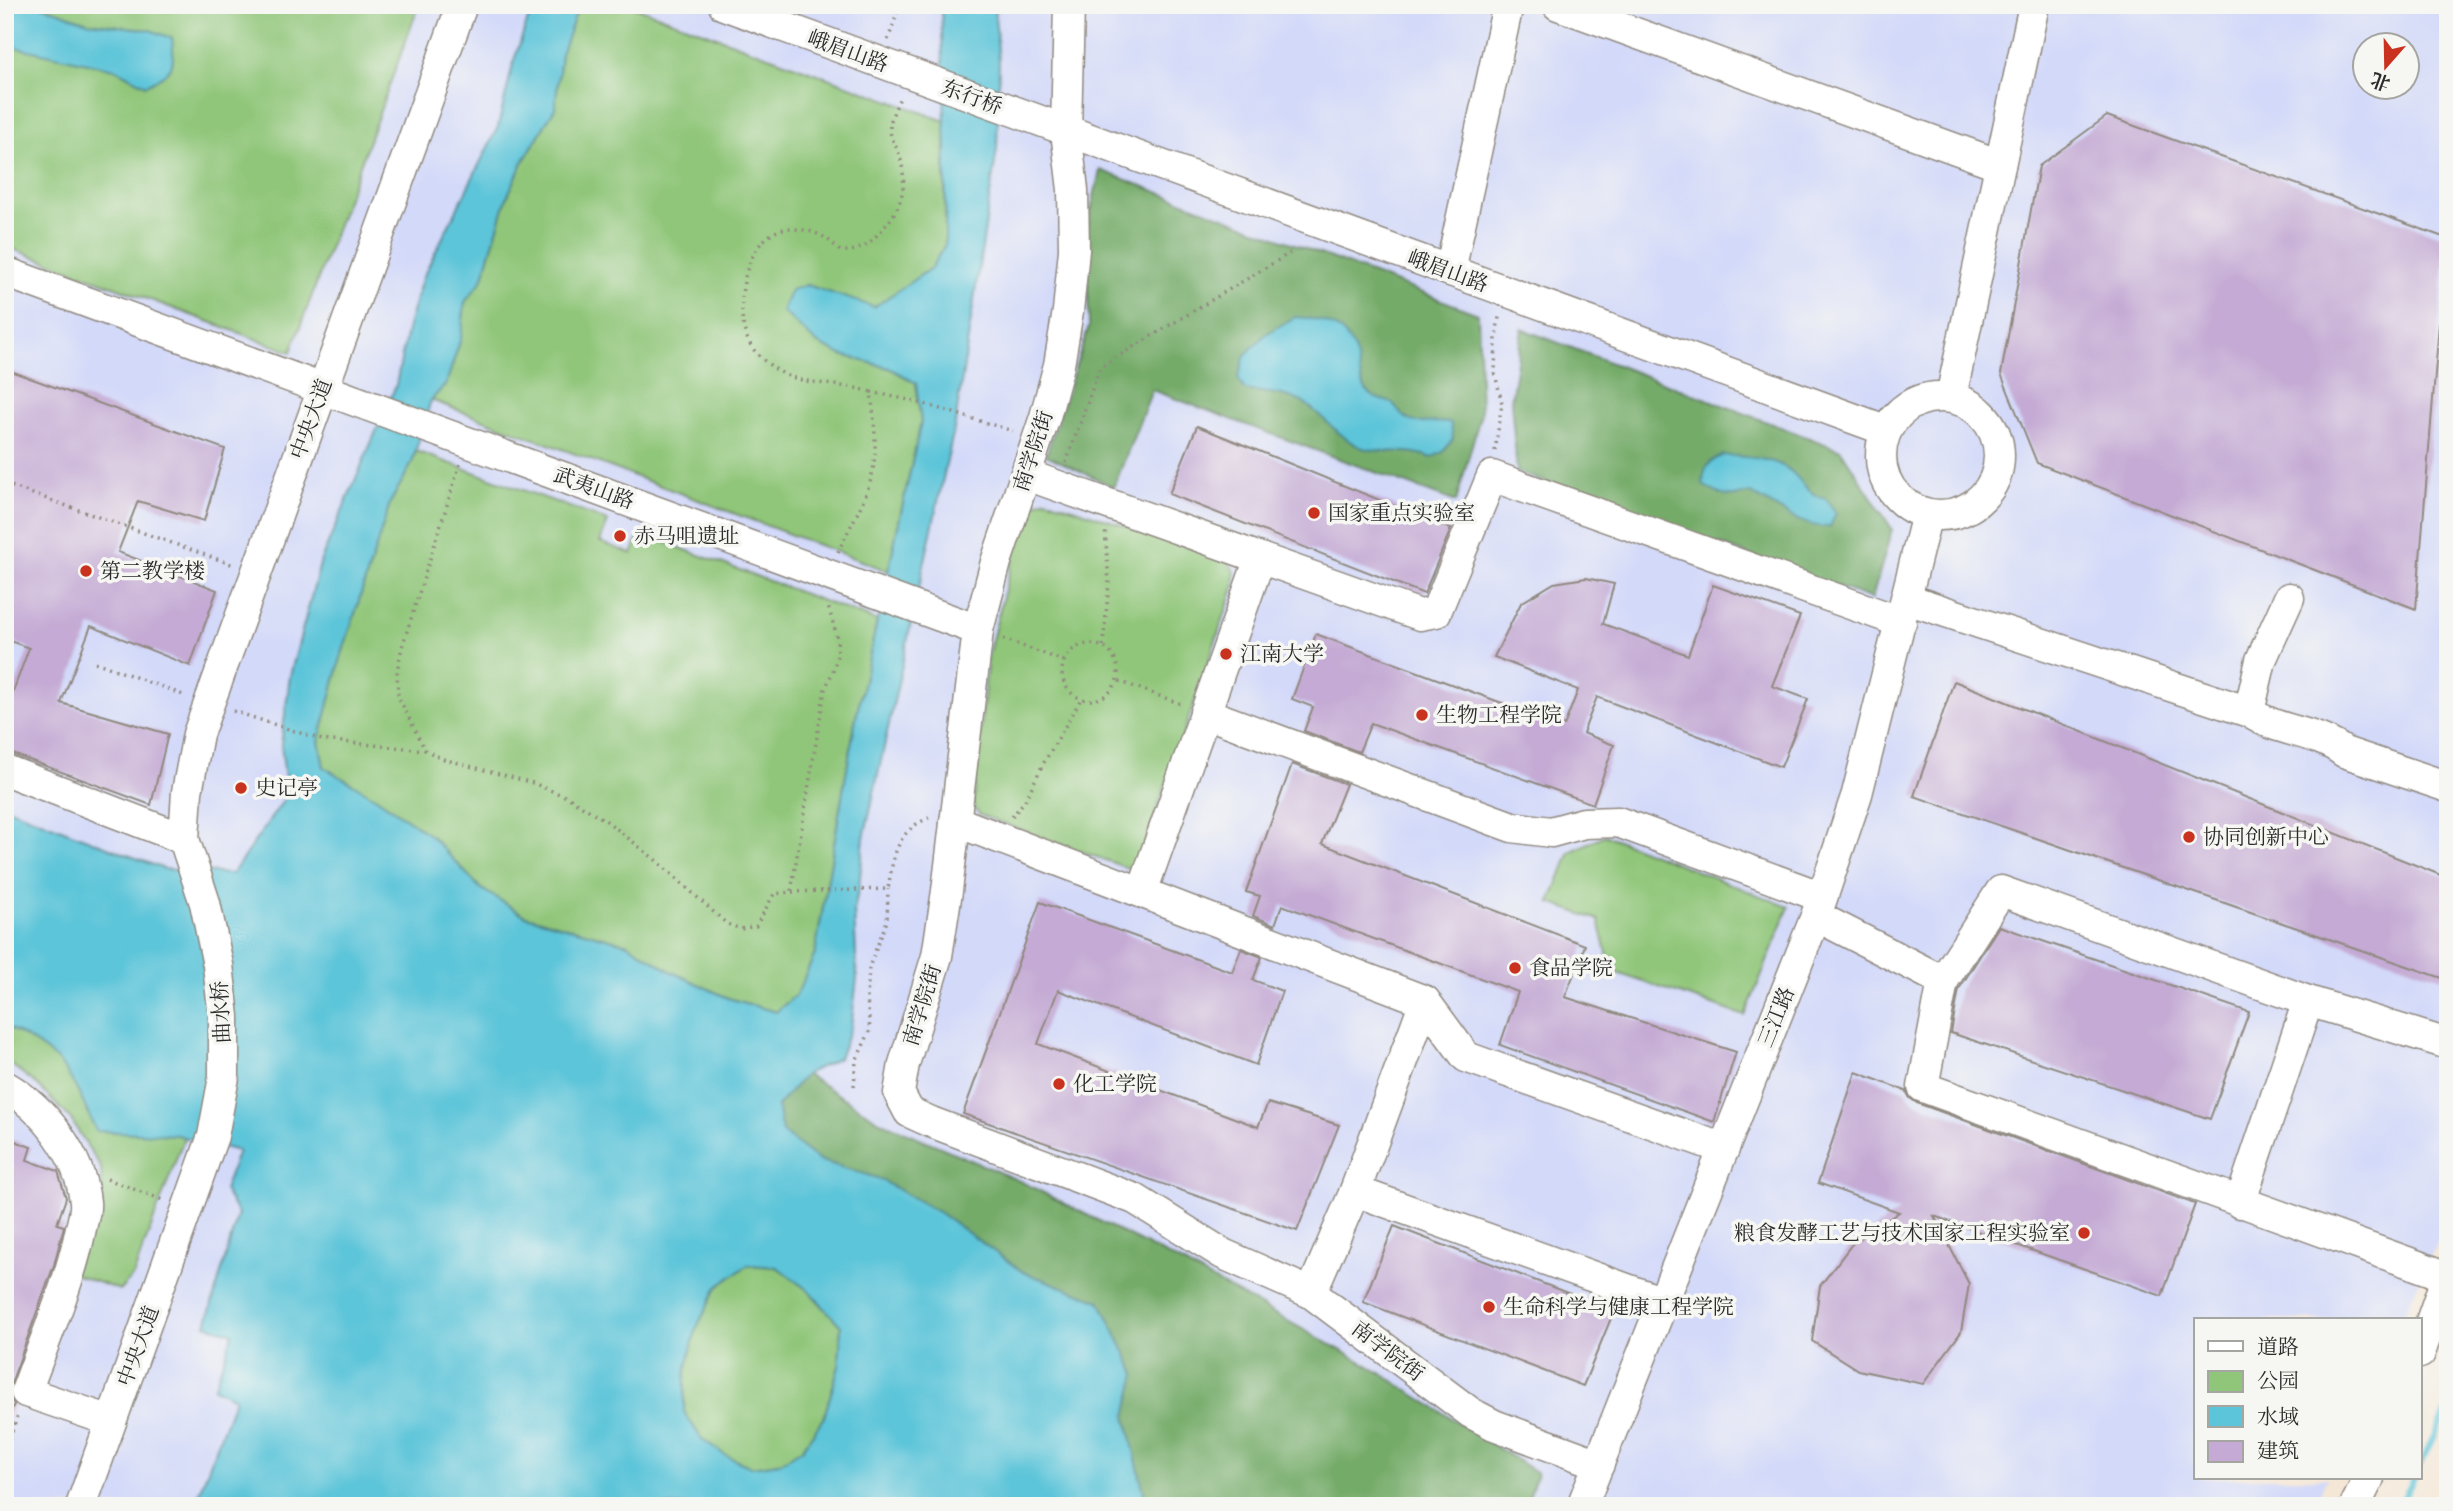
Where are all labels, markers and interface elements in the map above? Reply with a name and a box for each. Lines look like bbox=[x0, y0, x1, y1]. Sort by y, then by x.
street label: 峨眉山路 bbox=[803, 25, 892, 79]
north arrow bbox=[2352, 32, 2422, 102]
text: 北 bbox=[2368, 66, 2394, 95]
street label: 东行桥 bbox=[937, 75, 1006, 122]
street label: 峨眉山路 bbox=[1403, 245, 1492, 299]
street label: 中央大道 bbox=[285, 375, 339, 464]
street label: 南学院街 bbox=[1009, 407, 1060, 496]
street label: 武夷山路 bbox=[549, 462, 638, 516]
place label: 国家重点实验室 bbox=[1328, 501, 1475, 528]
marker: 国家重点实验室 bbox=[1306, 505, 1322, 521]
place label: 赤马咀遗址 bbox=[634, 524, 739, 551]
marker: 赤马咀遗址 bbox=[612, 528, 628, 544]
place label: 第二教学楼 bbox=[100, 559, 205, 586]
marker: 第二教学楼 bbox=[78, 563, 94, 579]
place label: 江南大学 bbox=[1240, 642, 1324, 669]
marker: 江南大学 bbox=[1218, 646, 1234, 662]
place label: 生物工程学院 bbox=[1436, 703, 1562, 730]
marker: 生物工程学院 bbox=[1414, 707, 1430, 723]
place label: 史记亭 bbox=[255, 776, 318, 803]
marker: 史记亭 bbox=[233, 780, 249, 796]
place label: 协同创新中心 bbox=[2203, 825, 2329, 852]
marker: 协同创新中心 bbox=[2181, 829, 2197, 845]
place label: 食品学院 bbox=[1529, 956, 1613, 983]
marker: 食品学院 bbox=[1507, 960, 1523, 976]
street label: 南学院街 bbox=[898, 961, 949, 1050]
street label: 曲水桥 bbox=[207, 980, 238, 1044]
street label: 三江路 bbox=[1753, 983, 1802, 1052]
place label: 化工学院 bbox=[1073, 1072, 1157, 1099]
marker: 化工学院 bbox=[1051, 1076, 1067, 1092]
place label: 粮食发酵工艺与技术国家工程实验室 bbox=[1734, 1221, 2070, 1248]
marker: 粮食发酵工艺与技术国家工程实验室 bbox=[2076, 1225, 2092, 1241]
place label: 生命科学与健康工程学院 bbox=[1503, 1295, 1734, 1322]
marker: 生命科学与健康工程学院 bbox=[1481, 1299, 1497, 1315]
street label: 中央大道 bbox=[112, 1302, 166, 1391]
street label: 南学院街 bbox=[1345, 1316, 1429, 1388]
legend bbox=[2194, 1318, 2422, 1480]
text: 道路 bbox=[2257, 1335, 2299, 1362]
text: 公园 bbox=[2257, 1369, 2299, 1396]
text: 水域 bbox=[2257, 1405, 2299, 1432]
text: 建筑 bbox=[2257, 1439, 2299, 1466]

